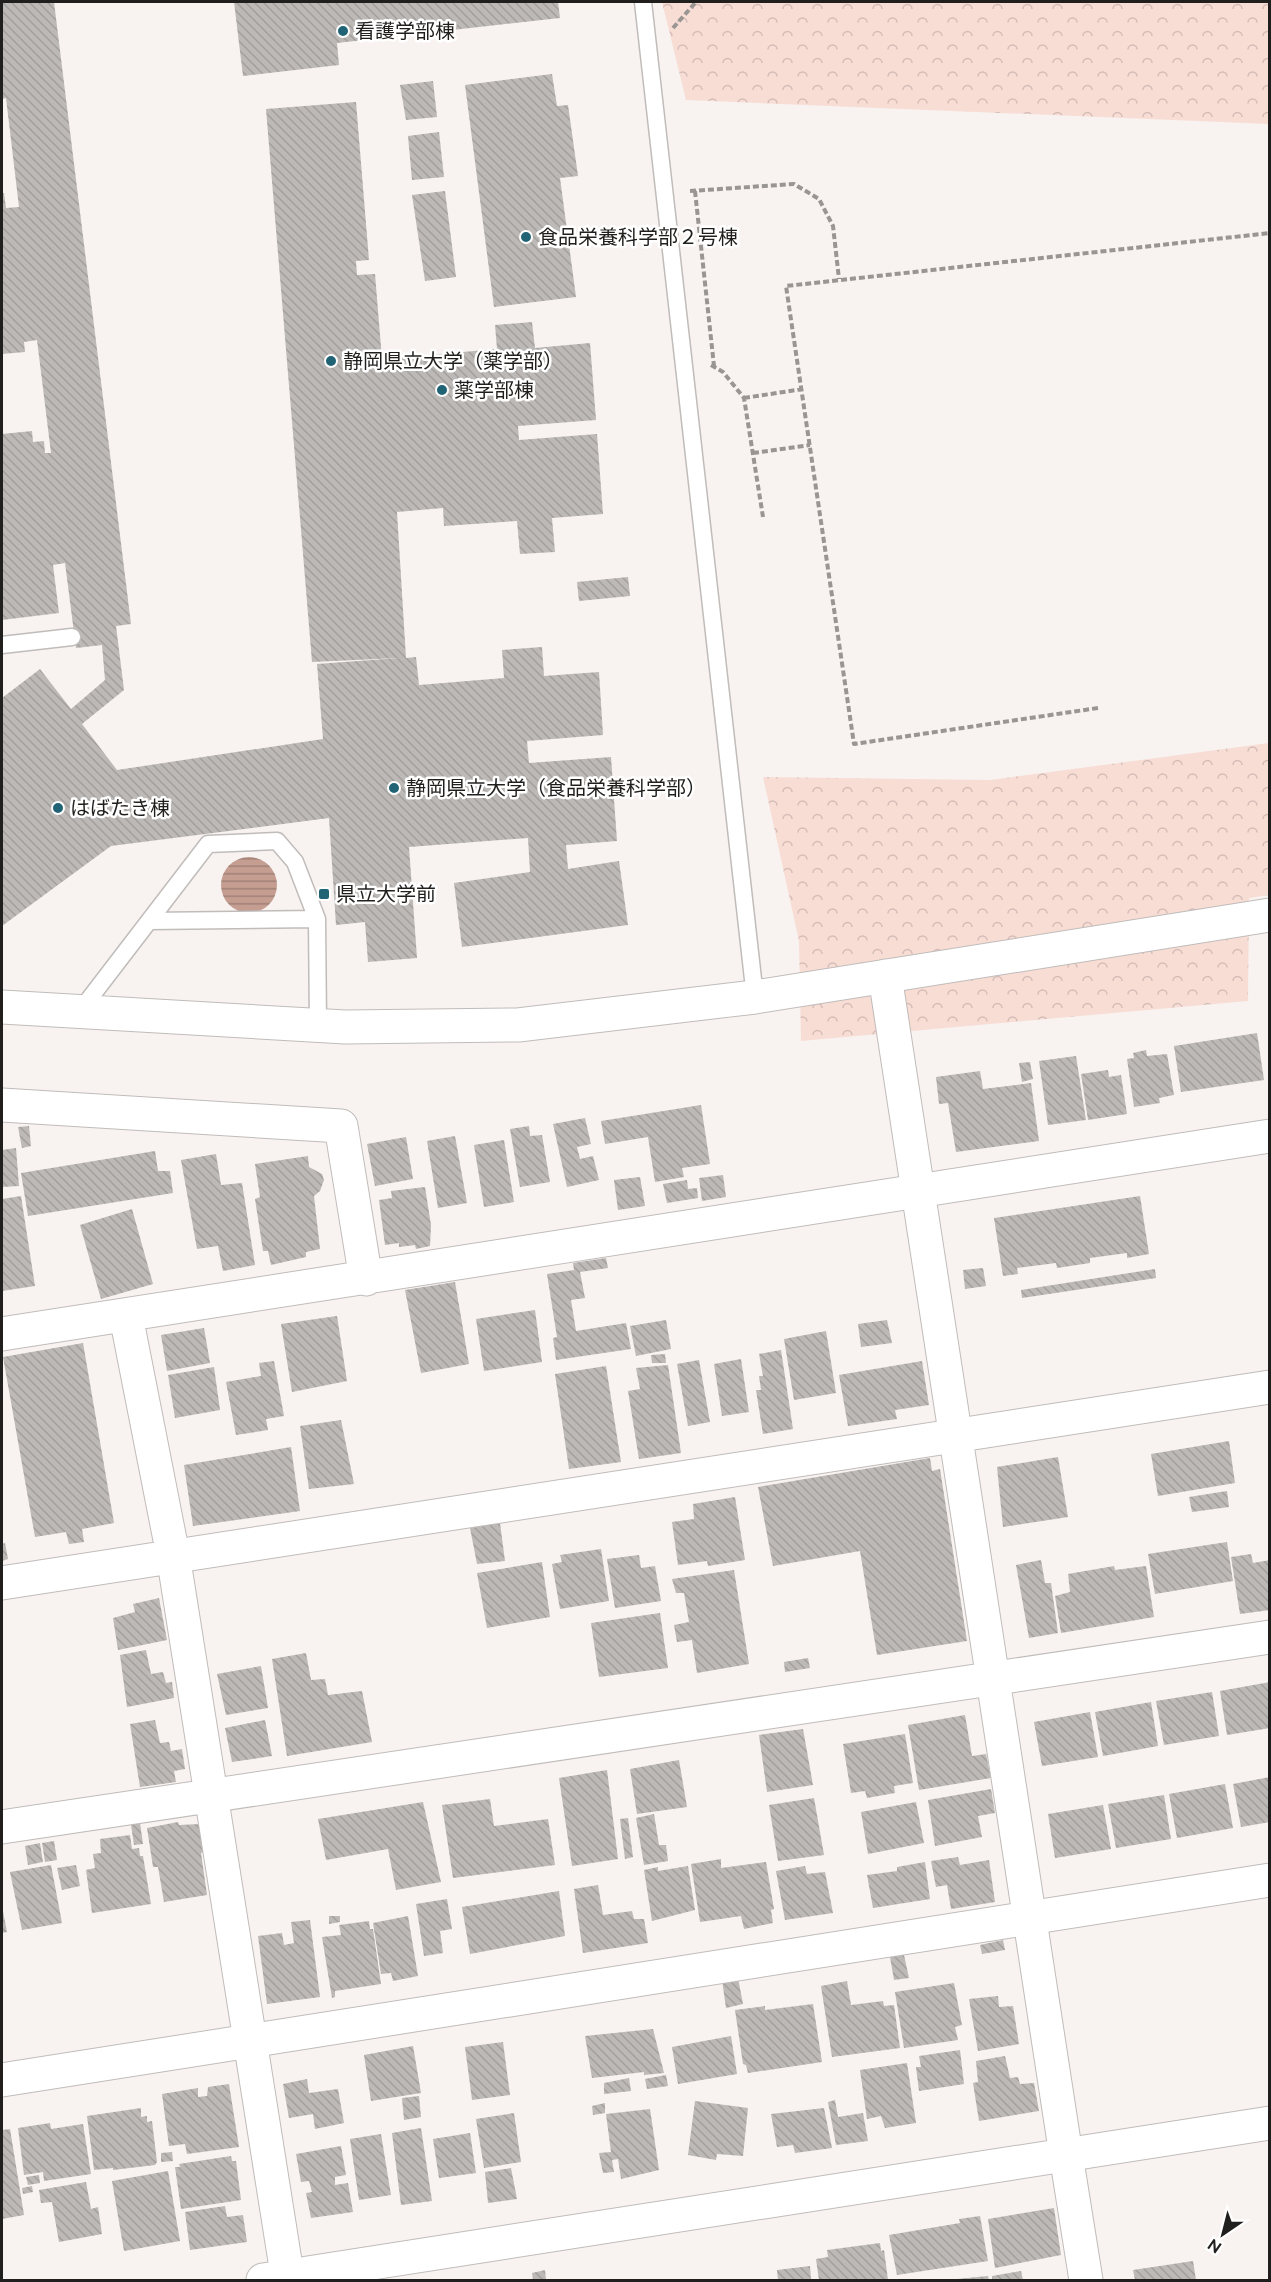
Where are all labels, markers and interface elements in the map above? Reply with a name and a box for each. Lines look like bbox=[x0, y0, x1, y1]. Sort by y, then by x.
place label: 看護学部棟 bbox=[355, 19, 455, 43]
marker: 看護学部棟 bbox=[336, 24, 350, 38]
place label: 食品栄養科学部２号棟 bbox=[538, 225, 738, 249]
marker: 食品栄養科学部２号棟 bbox=[519, 230, 533, 244]
place label: 静岡県立大学（薬学部） bbox=[343, 349, 563, 373]
marker: 静岡県立大学（薬学部） bbox=[324, 354, 338, 368]
place label: 薬学部棟 bbox=[454, 378, 534, 402]
marker: 薬学部棟 bbox=[435, 383, 449, 397]
place label: 静岡県立大学（食品栄養科学部） bbox=[406, 776, 706, 800]
marker: 静岡県立大学（食品栄養科学部） bbox=[387, 781, 401, 795]
place label: はばたき棟 bbox=[70, 796, 170, 820]
marker: はばたき棟 bbox=[51, 801, 65, 815]
place label: 県立大学前 bbox=[336, 882, 436, 906]
marker: 県立大学前 bbox=[317, 887, 331, 901]
north arrow bbox=[1193, 2204, 1253, 2264]
text: N bbox=[1204, 2235, 1225, 2257]

